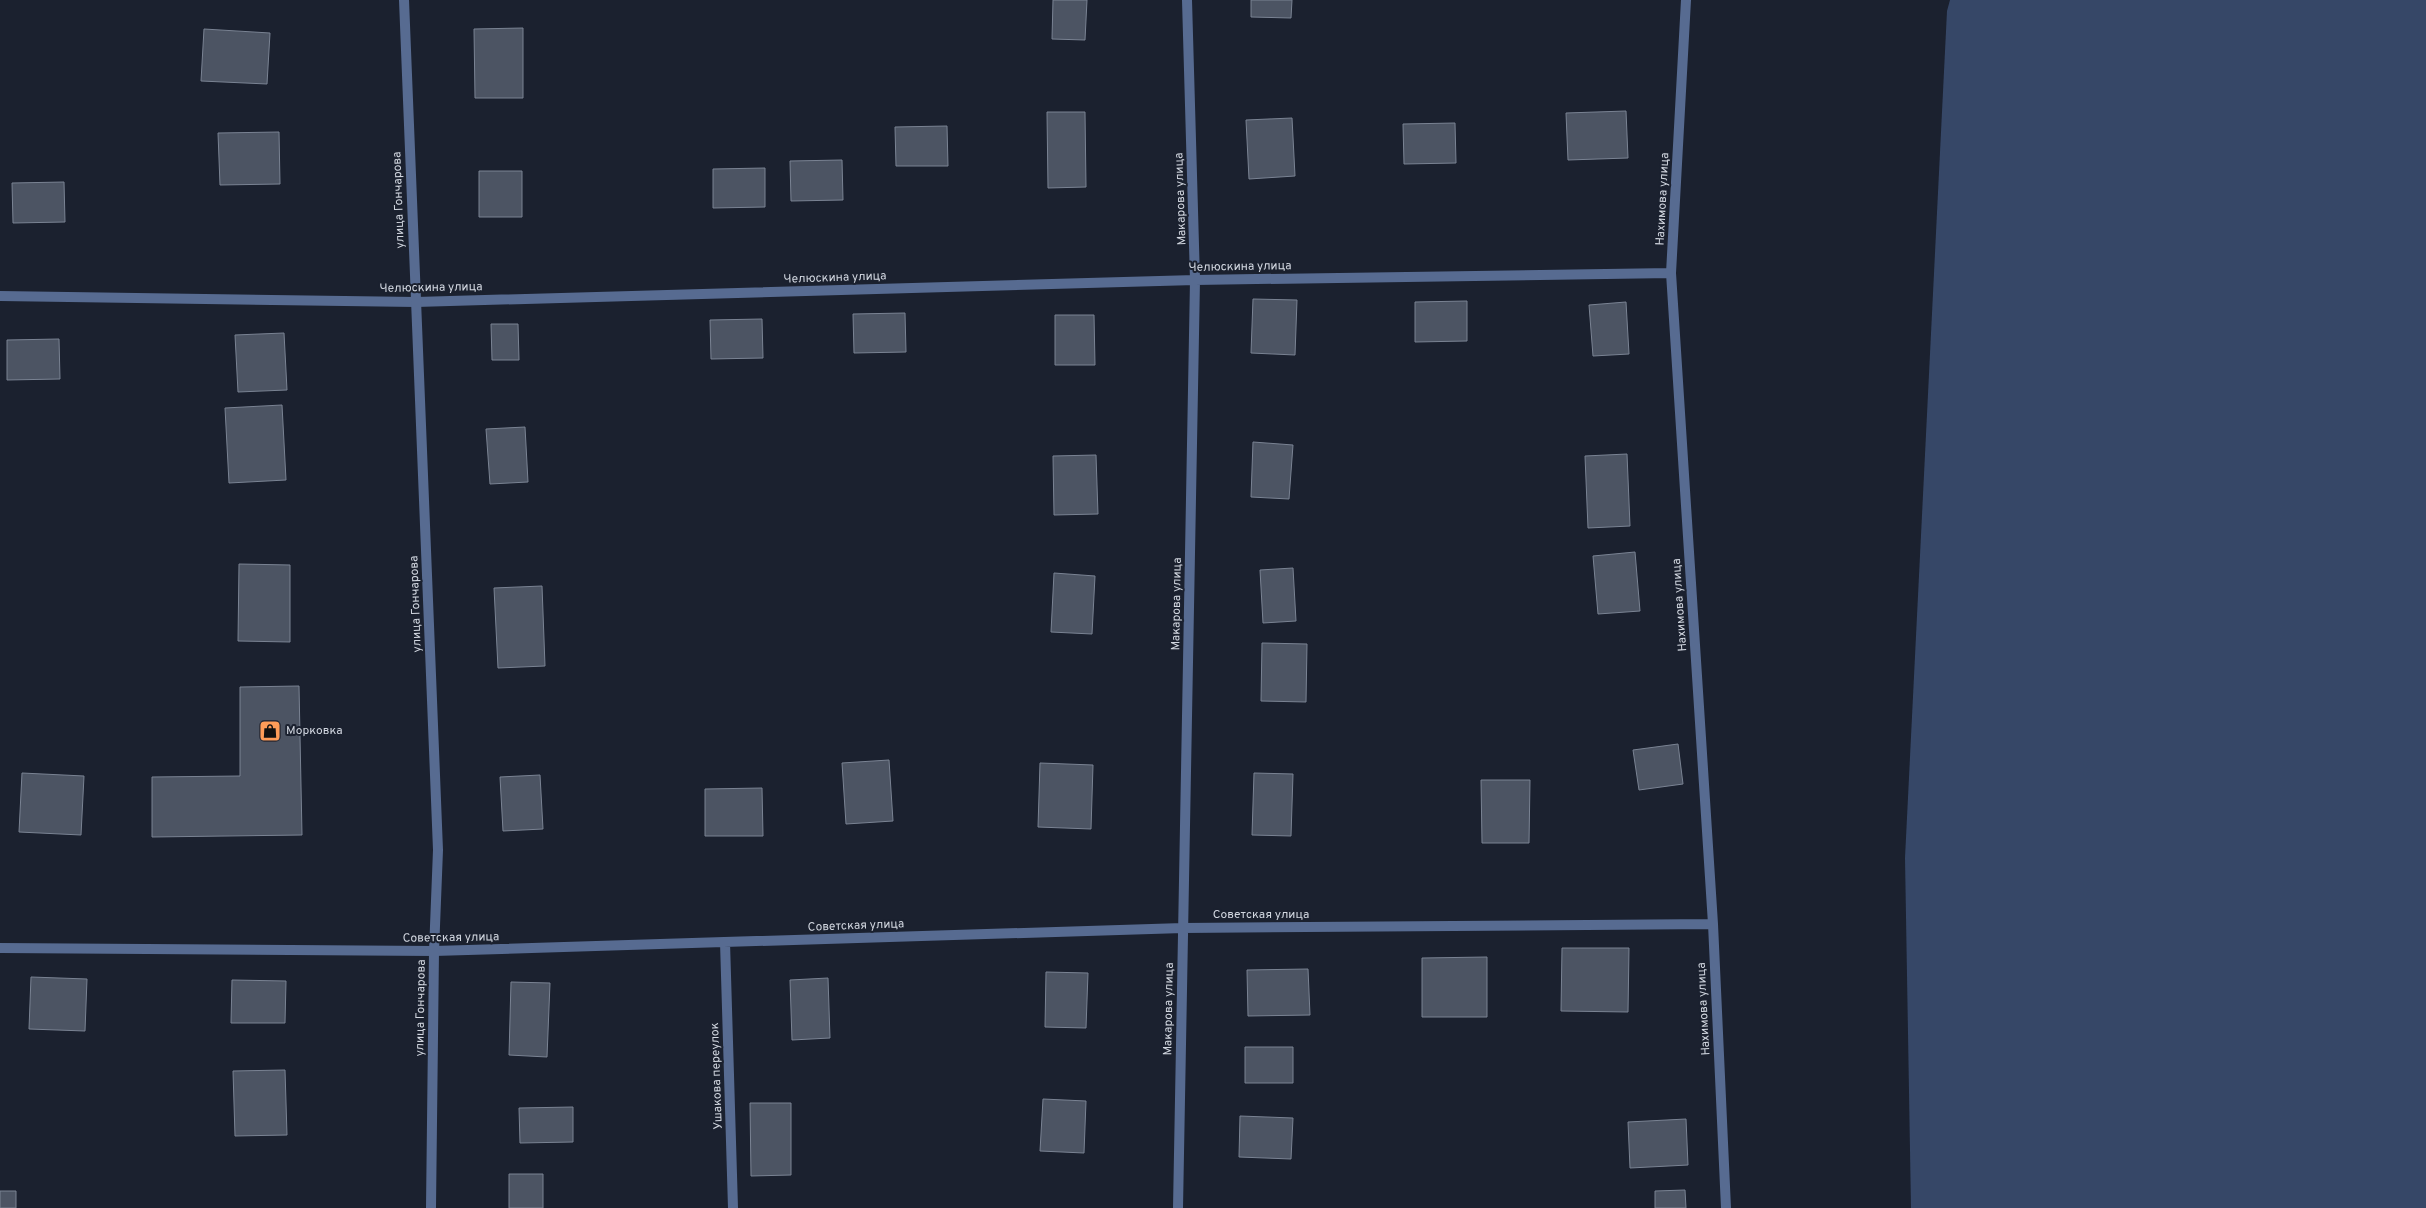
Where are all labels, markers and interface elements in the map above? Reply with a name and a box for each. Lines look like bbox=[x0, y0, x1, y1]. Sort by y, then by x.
street label: улица Гончарова bbox=[389, 151, 409, 249]
street label: Макарова улица bbox=[1171, 152, 1191, 246]
street label: Нахимова улица bbox=[1653, 152, 1673, 246]
street label: Челюскина улица bbox=[1188, 258, 1292, 276]
street label: Челюскина улица bbox=[783, 268, 887, 288]
street label: Челюскина улица bbox=[379, 279, 483, 297]
street label: улица Гончарова bbox=[406, 555, 426, 653]
street label: Макарова улица bbox=[1168, 557, 1186, 651]
street label: Нахимова улица bbox=[1669, 558, 1691, 652]
shop icon: Морковка bbox=[258, 719, 282, 743]
place label: Морковка bbox=[286, 723, 343, 739]
street label: Советская улица bbox=[1213, 907, 1309, 923]
street label: Советская улица bbox=[807, 916, 905, 936]
street label: Советская улица bbox=[403, 929, 499, 947]
street label: улица Гончарова bbox=[412, 959, 430, 1057]
street label: Макарова улица bbox=[1160, 962, 1178, 1056]
street label: Нахимова улица bbox=[1694, 962, 1714, 1056]
street label: Ушакова переулок bbox=[707, 1022, 727, 1130]

